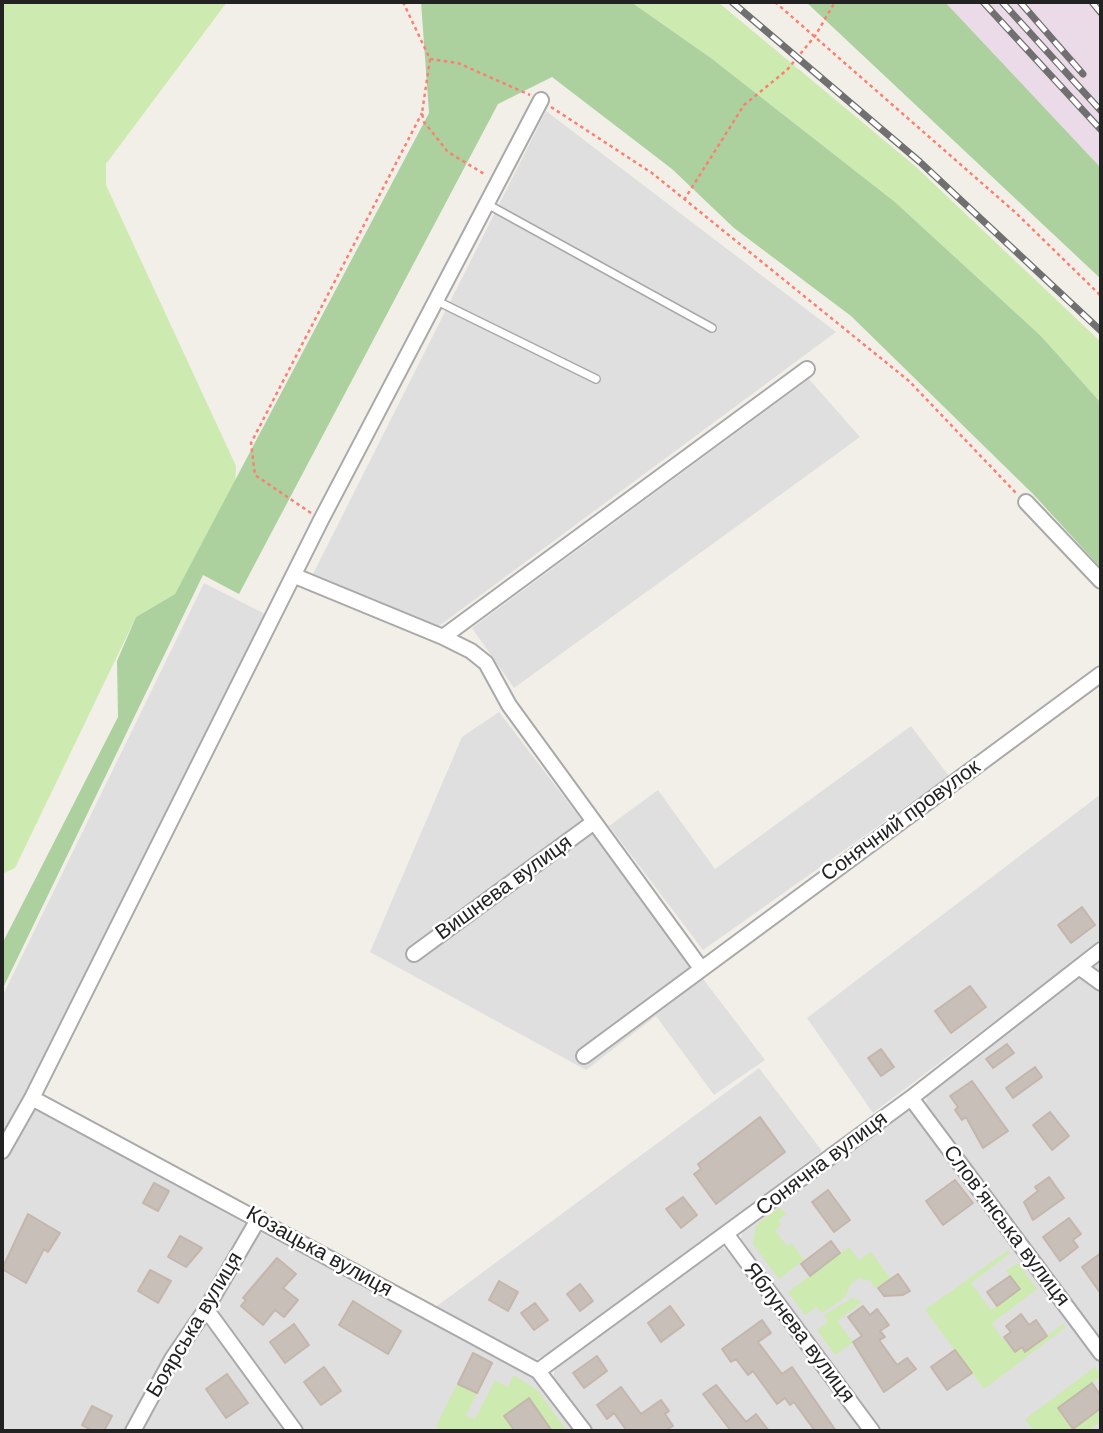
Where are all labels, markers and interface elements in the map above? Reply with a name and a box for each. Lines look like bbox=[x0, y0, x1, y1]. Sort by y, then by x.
street label: Сонячний провулок bbox=[817, 755, 985, 887]
street label: Вишнева вулиця bbox=[431, 830, 577, 946]
street label: Сонячна вулиця bbox=[751, 1106, 893, 1222]
street label: Словʼянська вулиця bbox=[937, 1141, 1075, 1311]
street label: Козацька вулиця bbox=[242, 1201, 396, 1303]
street label: Боярська вулиця bbox=[142, 1248, 248, 1402]
street label: Яблунева вулиця bbox=[738, 1258, 860, 1408]

